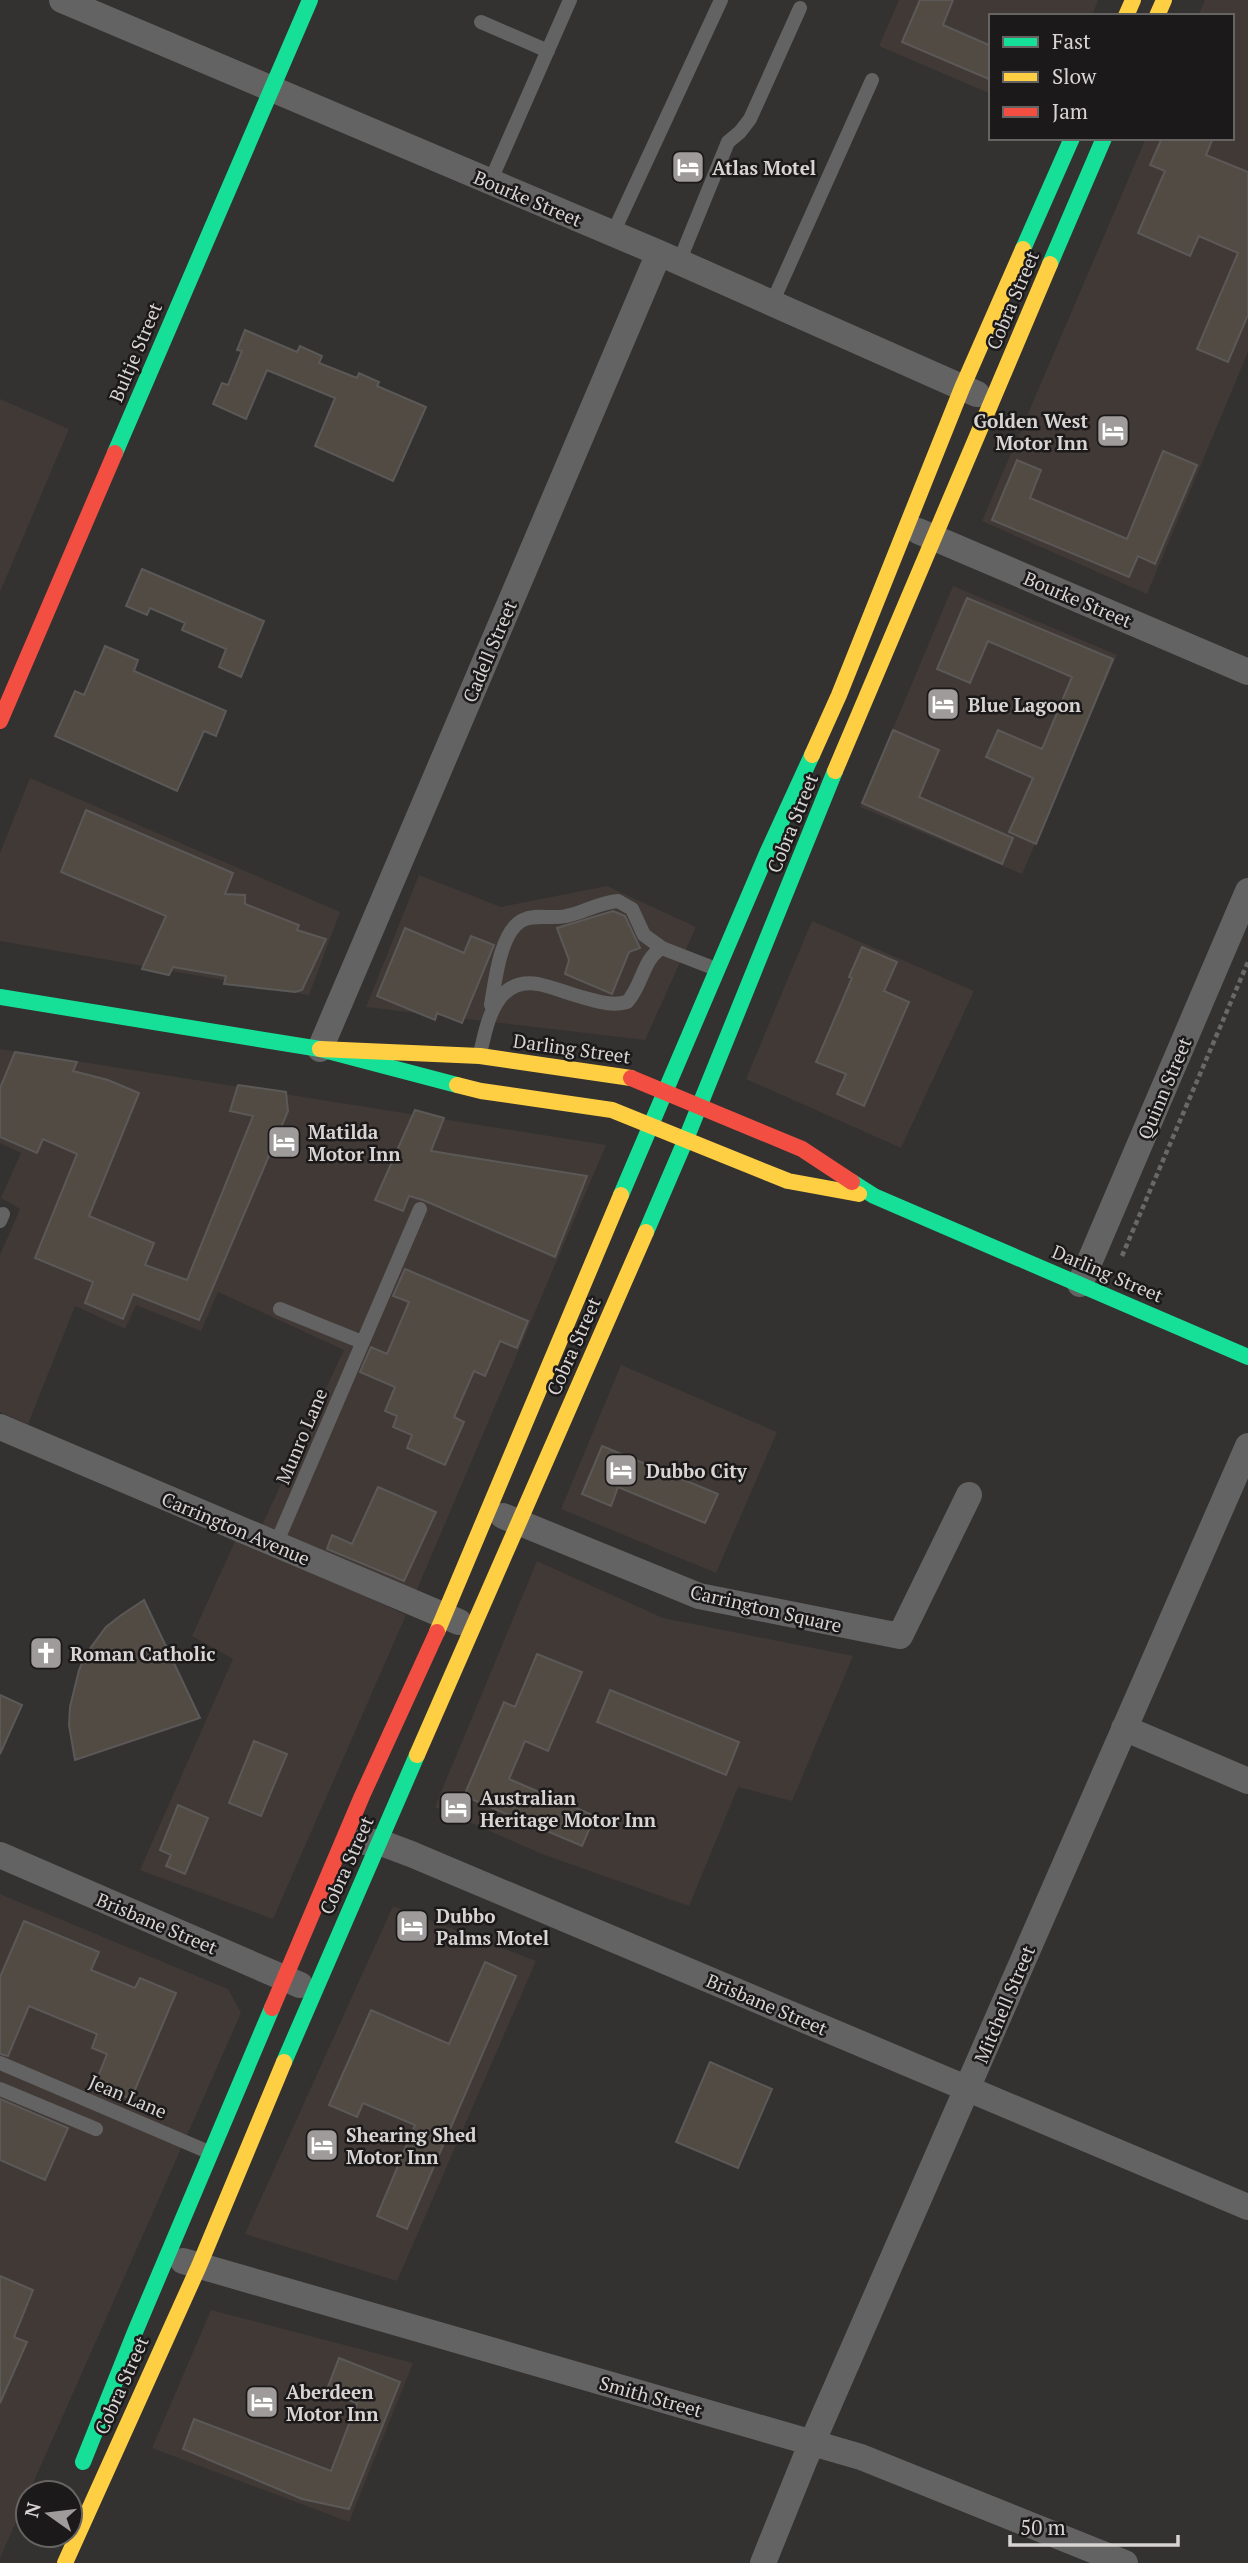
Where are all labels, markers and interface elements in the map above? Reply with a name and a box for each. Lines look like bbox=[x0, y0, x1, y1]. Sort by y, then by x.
legend bbox=[989, 14, 1234, 140]
text: Fast bbox=[1052, 27, 1091, 55]
text: Slow bbox=[1052, 62, 1097, 90]
text: Jam bbox=[1052, 97, 1088, 125]
hotel icon: Atlas Motel bbox=[669, 148, 707, 186]
place label: Atlas Motel bbox=[712, 155, 816, 180]
street label: Bourke Street bbox=[470, 164, 586, 232]
street label: Cobra Street bbox=[980, 247, 1044, 353]
street label: Bultje Street bbox=[103, 298, 167, 406]
place label: Golden West Motor Inn bbox=[973, 408, 1089, 455]
hotel icon: Golden West Motor Inn bbox=[1094, 412, 1132, 450]
street label: Bourke Street bbox=[1020, 565, 1136, 633]
street label: Cadell Street bbox=[456, 596, 522, 706]
hotel icon: Blue Lagoon bbox=[924, 685, 962, 723]
place label: Blue Lagoon bbox=[968, 692, 1082, 717]
street label: Cobra Street bbox=[761, 770, 823, 876]
street label: Darling Street bbox=[512, 1027, 632, 1069]
street label: Quinn Street bbox=[1131, 1033, 1197, 1143]
place label: Matilda Motor Inn bbox=[308, 1119, 401, 1166]
hotel icon: Matilda Motor Inn bbox=[265, 1123, 303, 1161]
street label: Darling Street bbox=[1049, 1238, 1167, 1308]
street label: Cobra Street bbox=[540, 1293, 606, 1399]
street label: Munro Lane bbox=[270, 1384, 332, 1488]
hotel icon: Dubbo City bbox=[602, 1451, 640, 1489]
place label: Dubbo City bbox=[646, 1458, 748, 1483]
street label: Carrington Avenue bbox=[158, 1485, 314, 1571]
street label: Carrington Square bbox=[688, 1578, 844, 1638]
church icon: Roman Catholic bbox=[27, 1634, 65, 1672]
place label: Roman Catholic bbox=[70, 1641, 215, 1666]
place label: Australian Heritage Motor Inn bbox=[480, 1785, 657, 1832]
hotel icon: Australian Heritage Motor Inn bbox=[437, 1789, 475, 1827]
street label: Cobra Street bbox=[313, 1812, 379, 1918]
street label: Brisbane Street bbox=[93, 1886, 221, 1960]
place label: Dubbo Palms Motel bbox=[436, 1903, 549, 1950]
hotel icon: Dubbo Palms Motel bbox=[393, 1907, 431, 1945]
street label: Mitchell Street bbox=[968, 1941, 1040, 2067]
street label: Brisbane Street bbox=[703, 1967, 831, 2041]
street label: Jean Lane bbox=[85, 2068, 171, 2124]
place label: Shearing Shed Motor Inn bbox=[346, 2122, 477, 2169]
hotel icon: Shearing Shed Motor Inn bbox=[303, 2126, 341, 2164]
street label: Cobra Street bbox=[88, 2332, 154, 2438]
street label: Smith Street bbox=[597, 2369, 705, 2423]
place label: Aberdeen Motor Inn bbox=[286, 2379, 379, 2426]
hotel icon: Aberdeen Motor Inn bbox=[243, 2383, 281, 2421]
north arrow bbox=[14, 2479, 84, 2549]
text: N bbox=[18, 2499, 46, 2520]
scale bar bbox=[1010, 2504, 1178, 2548]
text: 50 m bbox=[1020, 2513, 1066, 2541]

